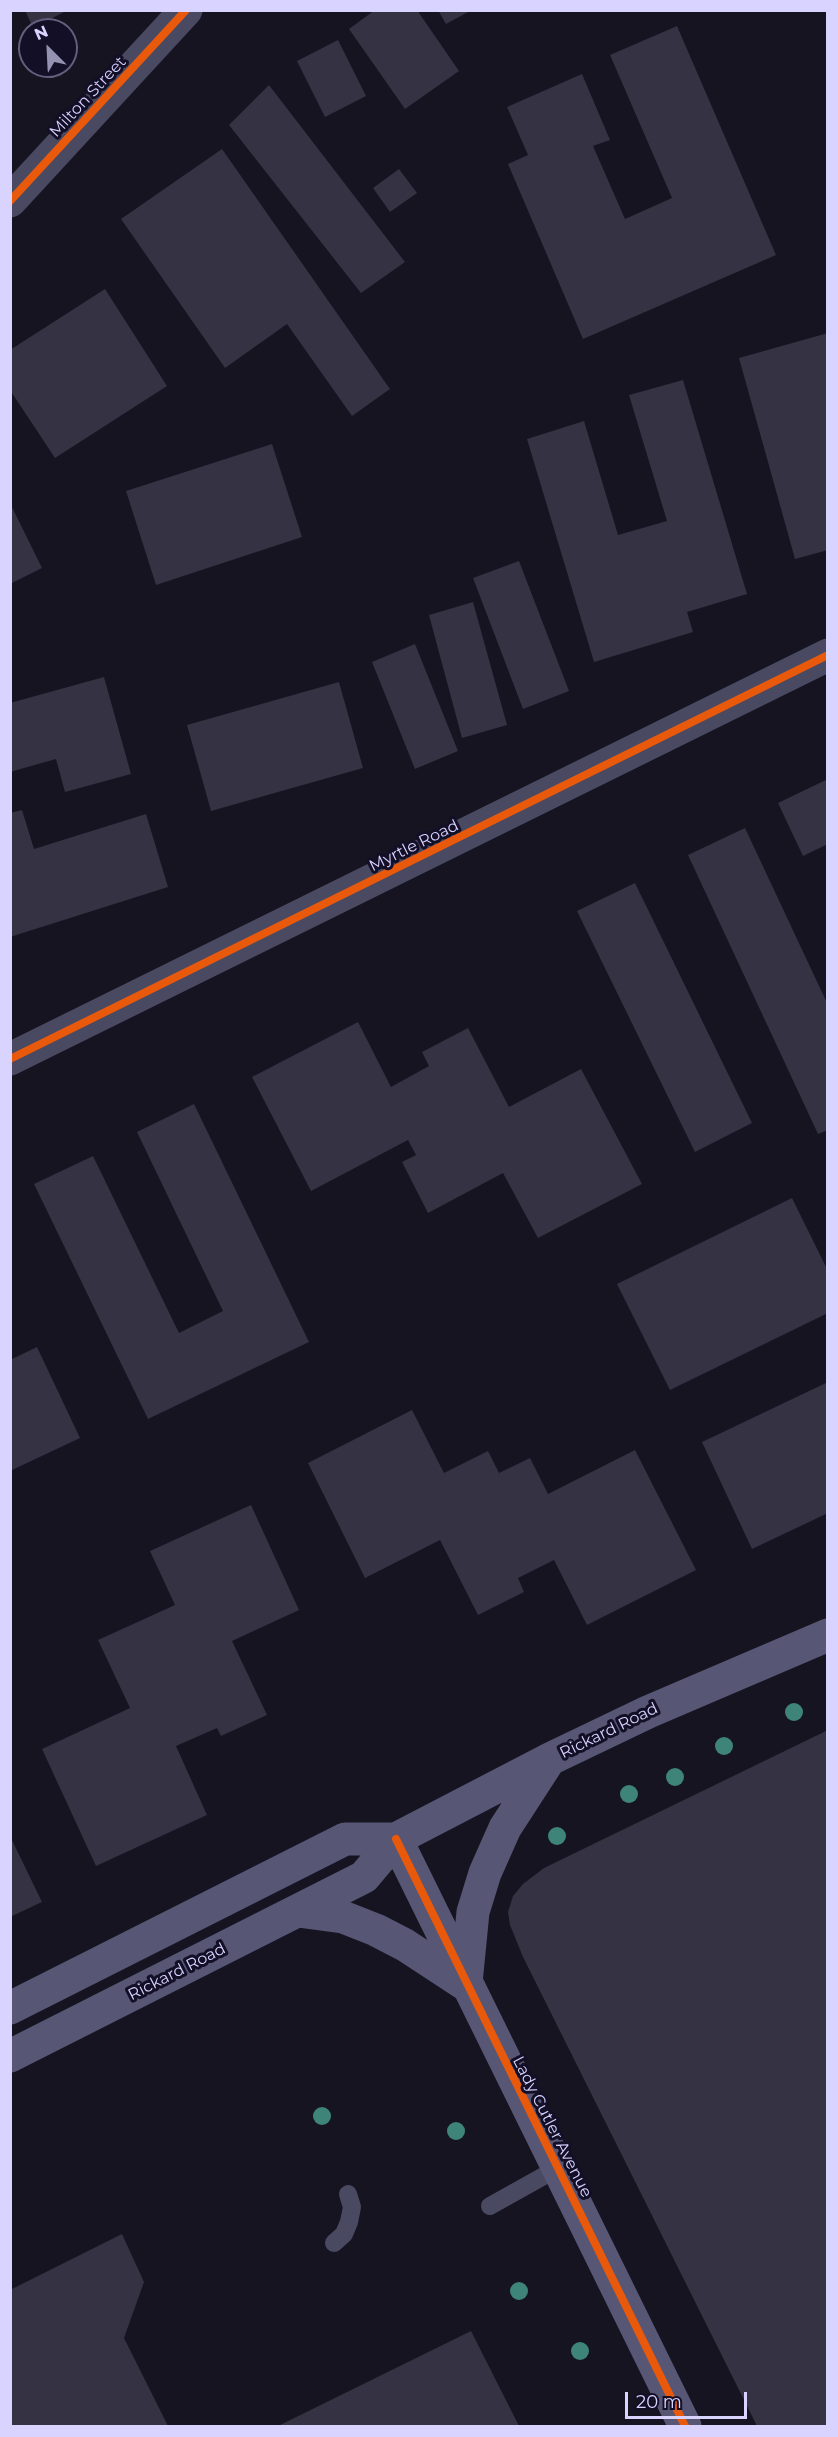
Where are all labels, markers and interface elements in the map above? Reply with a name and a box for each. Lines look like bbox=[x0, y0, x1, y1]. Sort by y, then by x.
north arrow bbox=[18, 18, 78, 78]
text: N bbox=[32, 22, 51, 44]
street label: Milton Street bbox=[46, 53, 130, 141]
street label: Myrtle Road bbox=[366, 816, 462, 876]
street label: Rickard Road bbox=[557, 1699, 661, 1763]
street label: Rickard Road bbox=[125, 1939, 229, 2005]
street label: Lady Cutler Avenue bbox=[508, 2053, 596, 2201]
scale bar bbox=[628, 2380, 750, 2418]
text: 20 m bbox=[636, 2391, 682, 2413]

